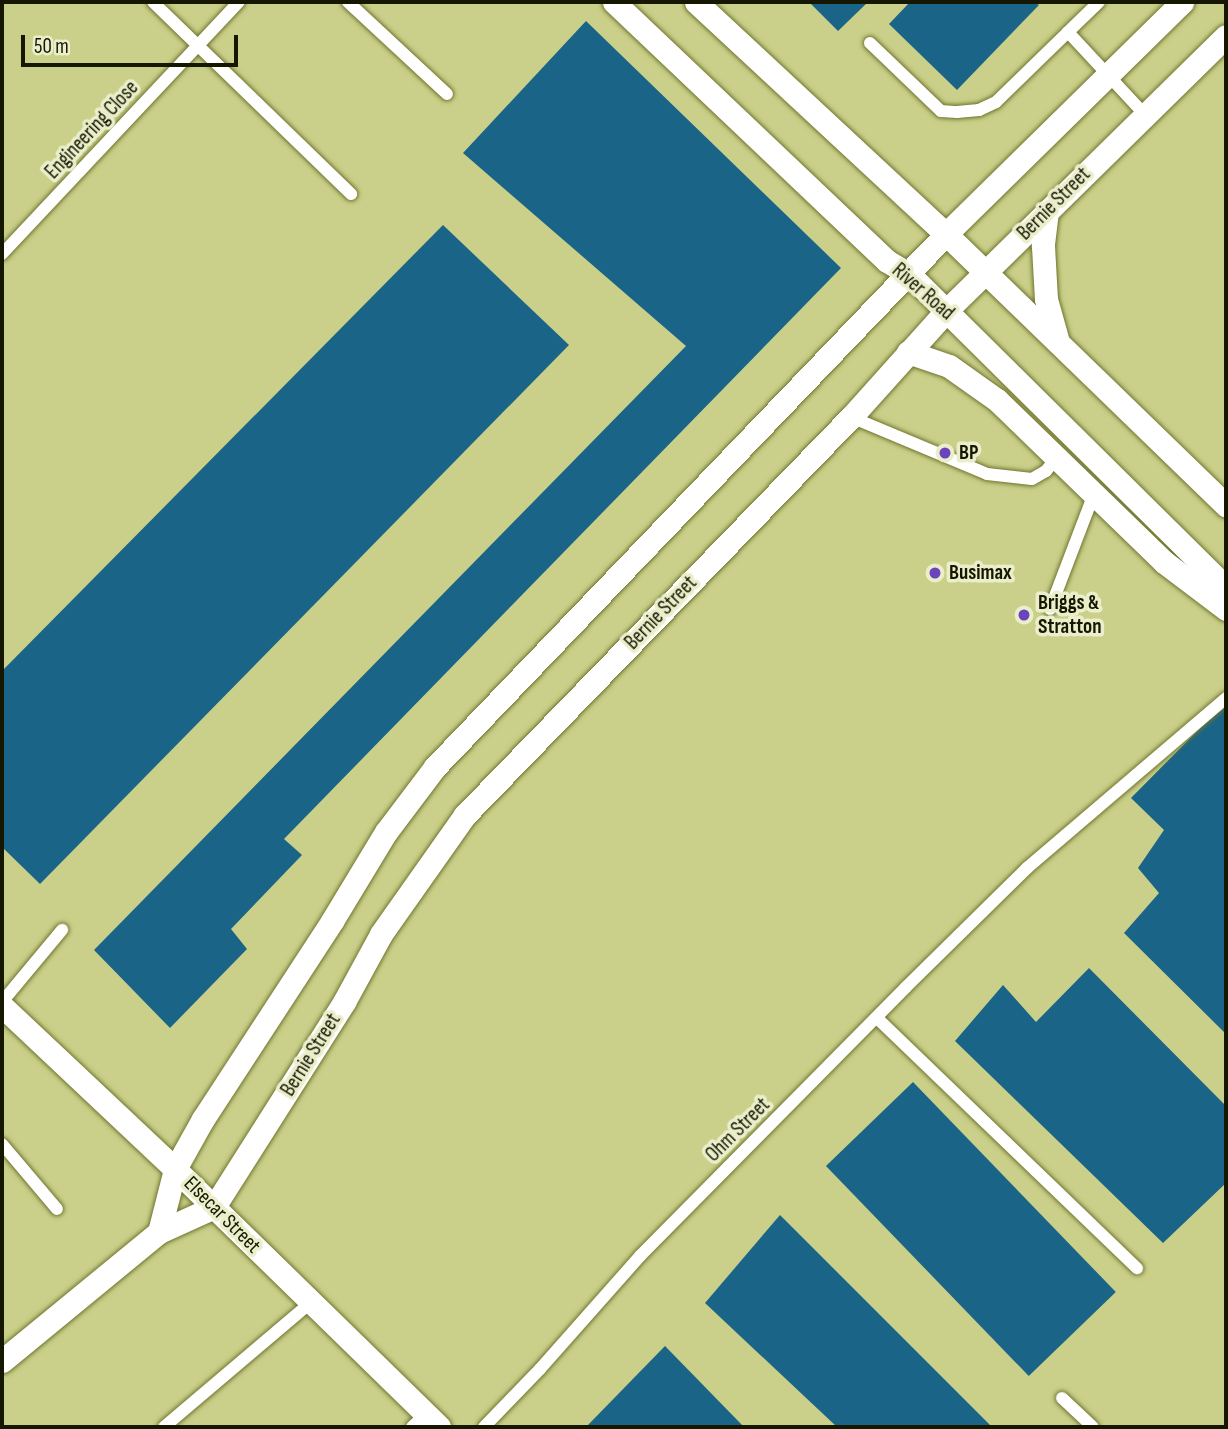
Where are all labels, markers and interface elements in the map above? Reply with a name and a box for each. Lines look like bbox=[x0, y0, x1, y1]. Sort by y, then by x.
scale bar bbox=[24, 21, 242, 65]
text: 50 m bbox=[34, 34, 69, 59]
street label: Engineering Close bbox=[40, 76, 144, 184]
street label: Bernie Street bbox=[1012, 162, 1096, 246]
street label: River Road bbox=[887, 258, 959, 326]
place label: BP bbox=[959, 440, 978, 466]
marker: BP bbox=[937, 445, 953, 461]
place label: Busimax bbox=[949, 560, 1012, 586]
marker: Busimax bbox=[927, 565, 943, 581]
street label: Bernie Street bbox=[620, 571, 702, 655]
place label: Briggs & Stratton bbox=[1038, 590, 1101, 640]
marker: Briggs & Stratton bbox=[1016, 607, 1032, 623]
street label: Bernie Street bbox=[276, 1009, 346, 1101]
street label: Ohm Street bbox=[701, 1093, 775, 1167]
street label: Elsecar Street bbox=[178, 1171, 266, 1259]

